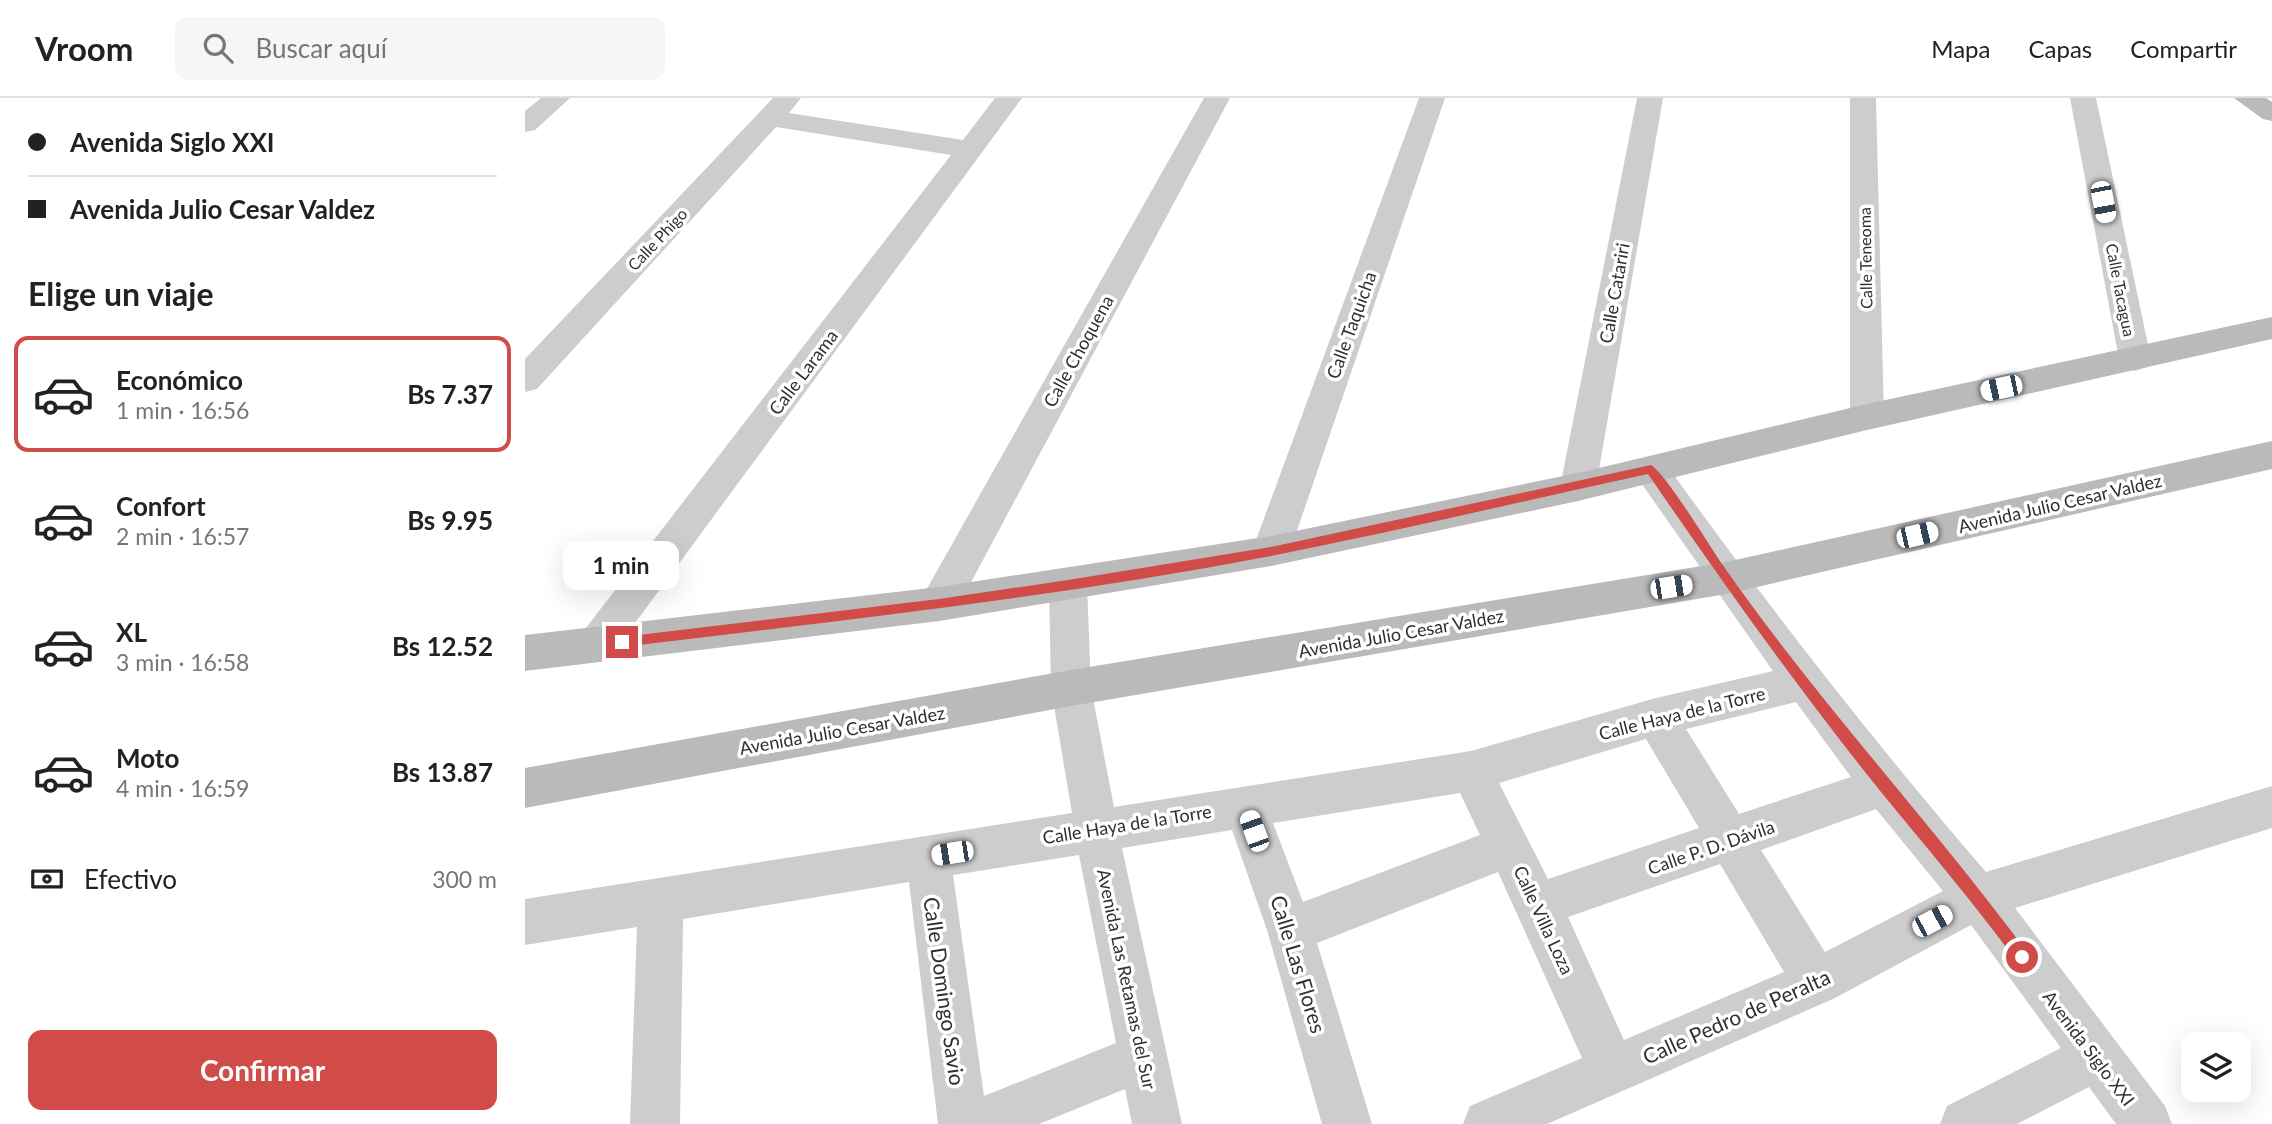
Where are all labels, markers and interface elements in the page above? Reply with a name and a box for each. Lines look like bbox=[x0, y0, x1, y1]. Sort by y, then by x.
search box bbox=[175, 17, 665, 80]
text: Vroom bbox=[35, 28, 133, 68]
icon: search bbox=[199, 29, 237, 67]
text: Buscar aquí bbox=[255, 32, 387, 64]
text: Mapa bbox=[1931, 34, 1990, 63]
text: Capas bbox=[2028, 34, 2092, 63]
text: Compartir bbox=[2130, 34, 2237, 63]
text: Avenida Siglo XXI bbox=[70, 126, 275, 158]
car bbox=[2089, 179, 2118, 225]
text: Avenida Julio Cesar Valdez bbox=[70, 193, 375, 225]
street label: Calle Phigo bbox=[623, 204, 691, 274]
street label: Calle Teneoma bbox=[1855, 207, 1875, 309]
street label: Calle Catariri bbox=[1594, 241, 1634, 345]
street label: Calle Tacagua bbox=[2103, 242, 2139, 338]
street label: Calle Taquicha bbox=[1321, 268, 1381, 382]
text: Elige un viaje bbox=[28, 274, 213, 313]
street label: Calle Choquena bbox=[1038, 291, 1118, 411]
street label: Calle Larama bbox=[764, 325, 842, 419]
icon: car bbox=[32, 363, 95, 426]
text: Económico bbox=[116, 364, 243, 396]
car bbox=[1979, 373, 2024, 403]
text: Bs 7.37 bbox=[407, 378, 493, 410]
text: 1 min · 16:56 bbox=[116, 396, 249, 424]
street label: Avenida Julio Cesar Valdez bbox=[1956, 469, 2164, 537]
icon: car bbox=[32, 489, 95, 552]
text: Confort bbox=[116, 490, 206, 522]
text: Bs 9.95 bbox=[407, 504, 493, 536]
car bbox=[1895, 520, 1940, 550]
text: 2 min · 16:57 bbox=[116, 522, 249, 550]
callout: 1 min bbox=[564, 540, 680, 589]
text: 1 min bbox=[592, 551, 650, 579]
car bbox=[1649, 573, 1694, 601]
street label: Avenida Julio Cesar Valdez bbox=[1297, 604, 1505, 662]
icon: car bbox=[32, 615, 95, 678]
text: XL bbox=[116, 616, 147, 648]
route end bbox=[606, 626, 638, 658]
text: Bs 12.52 bbox=[392, 630, 493, 662]
text: 3 min · 16:58 bbox=[116, 648, 249, 676]
street label: Calle Haya de la Torre bbox=[1596, 682, 1768, 744]
street label: Avenida Julio Cesar Valdez bbox=[738, 701, 946, 759]
icon: car bbox=[32, 741, 95, 804]
text: Moto bbox=[116, 742, 179, 774]
text: Bs 13.87 bbox=[392, 756, 493, 788]
text: 4 min · 16:59 bbox=[116, 774, 249, 802]
street label: Calle Haya de la Torre bbox=[1041, 800, 1213, 848]
car bbox=[1237, 808, 1272, 854]
street label: Calle P. D. Dávila bbox=[1645, 815, 1777, 879]
car bbox=[930, 839, 975, 867]
icon: cash bbox=[28, 860, 66, 898]
street label: Calle Villa Loza bbox=[1509, 862, 1579, 978]
text: Efectivo bbox=[84, 863, 177, 895]
text: 300 m bbox=[432, 865, 497, 893]
street label: Avenida Las Retamas del Sur bbox=[1093, 867, 1161, 1092]
street label: Calle Las Flores bbox=[1266, 892, 1332, 1036]
street label: Calle Domingo Savio bbox=[919, 895, 971, 1087]
car bbox=[1909, 902, 1956, 940]
route start bbox=[2006, 941, 2038, 973]
street label: Calle Pedro de Peralta bbox=[1638, 963, 1834, 1069]
street label: Avenida Siglo XXI bbox=[2038, 986, 2140, 1110]
button: Confirmar bbox=[28, 1030, 497, 1110]
map controls bbox=[2181, 1032, 2251, 1102]
button: layers bbox=[2181, 1032, 2251, 1102]

